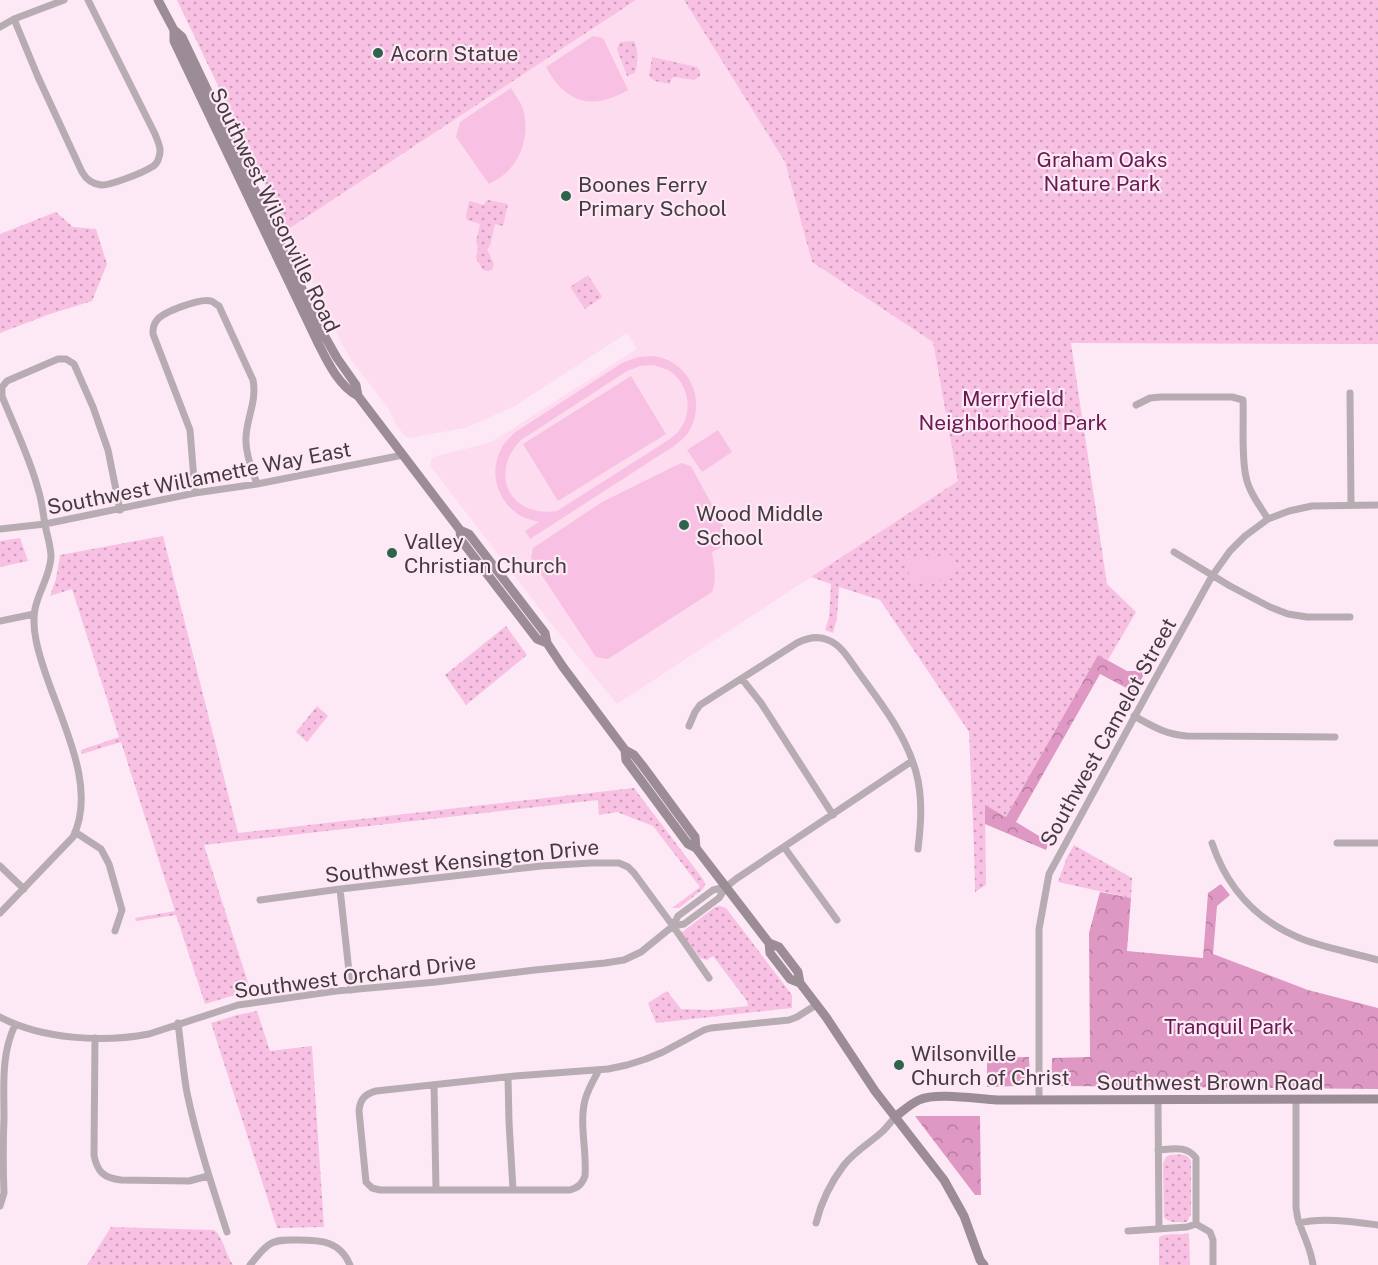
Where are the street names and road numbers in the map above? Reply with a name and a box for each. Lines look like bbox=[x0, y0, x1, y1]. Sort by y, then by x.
street label: Southwest Wilsonville Road bbox=[205, 84, 345, 336]
street label: Southwest Willamette Way East bbox=[45, 436, 353, 520]
street label: Southwest Camelot Street bbox=[1035, 613, 1181, 851]
street label: Southwest Kensington Drive bbox=[324, 834, 600, 888]
street label: Southwest Orchard Drive bbox=[232, 949, 478, 1003]
street label: Southwest Brown Road bbox=[1097, 1070, 1323, 1095]

